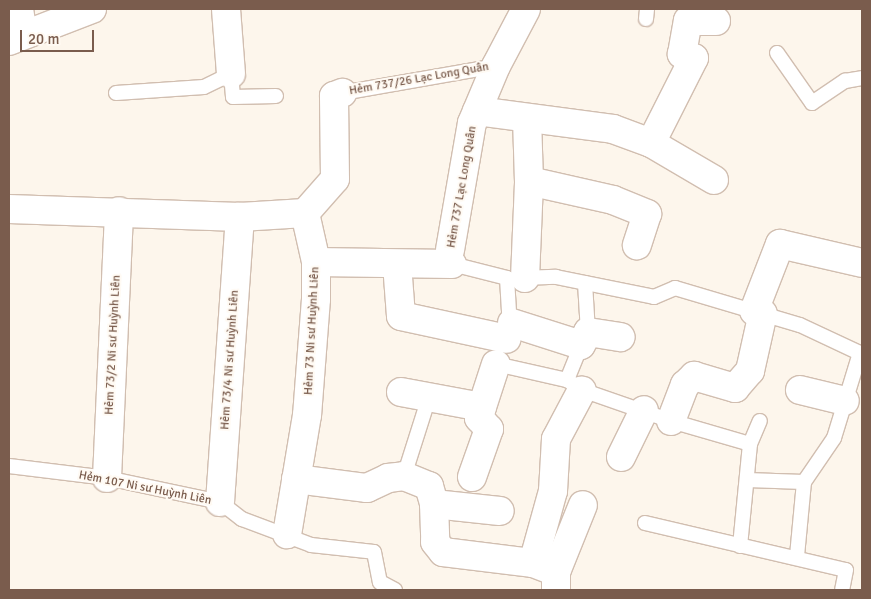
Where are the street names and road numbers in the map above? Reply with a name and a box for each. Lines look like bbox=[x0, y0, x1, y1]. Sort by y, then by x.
street label: Hẻm 737/26 Lạc Long Quân bbox=[348, 60, 490, 98]
street label: Hẻm 737 Lạc Long Quân bbox=[444, 125, 480, 249]
street label: Hẻm 73 Ni sư Huỳnh Liên bbox=[301, 266, 323, 396]
street label: Hẻm 73/2 Ni sư Huỳnh Liên bbox=[102, 275, 124, 415]
street label: Hẻm 73/4 Ni sư Huỳnh Liên bbox=[218, 290, 242, 430]
street label: Hẻm 107 Ni sư Huỳnh Liên bbox=[77, 468, 213, 508]

